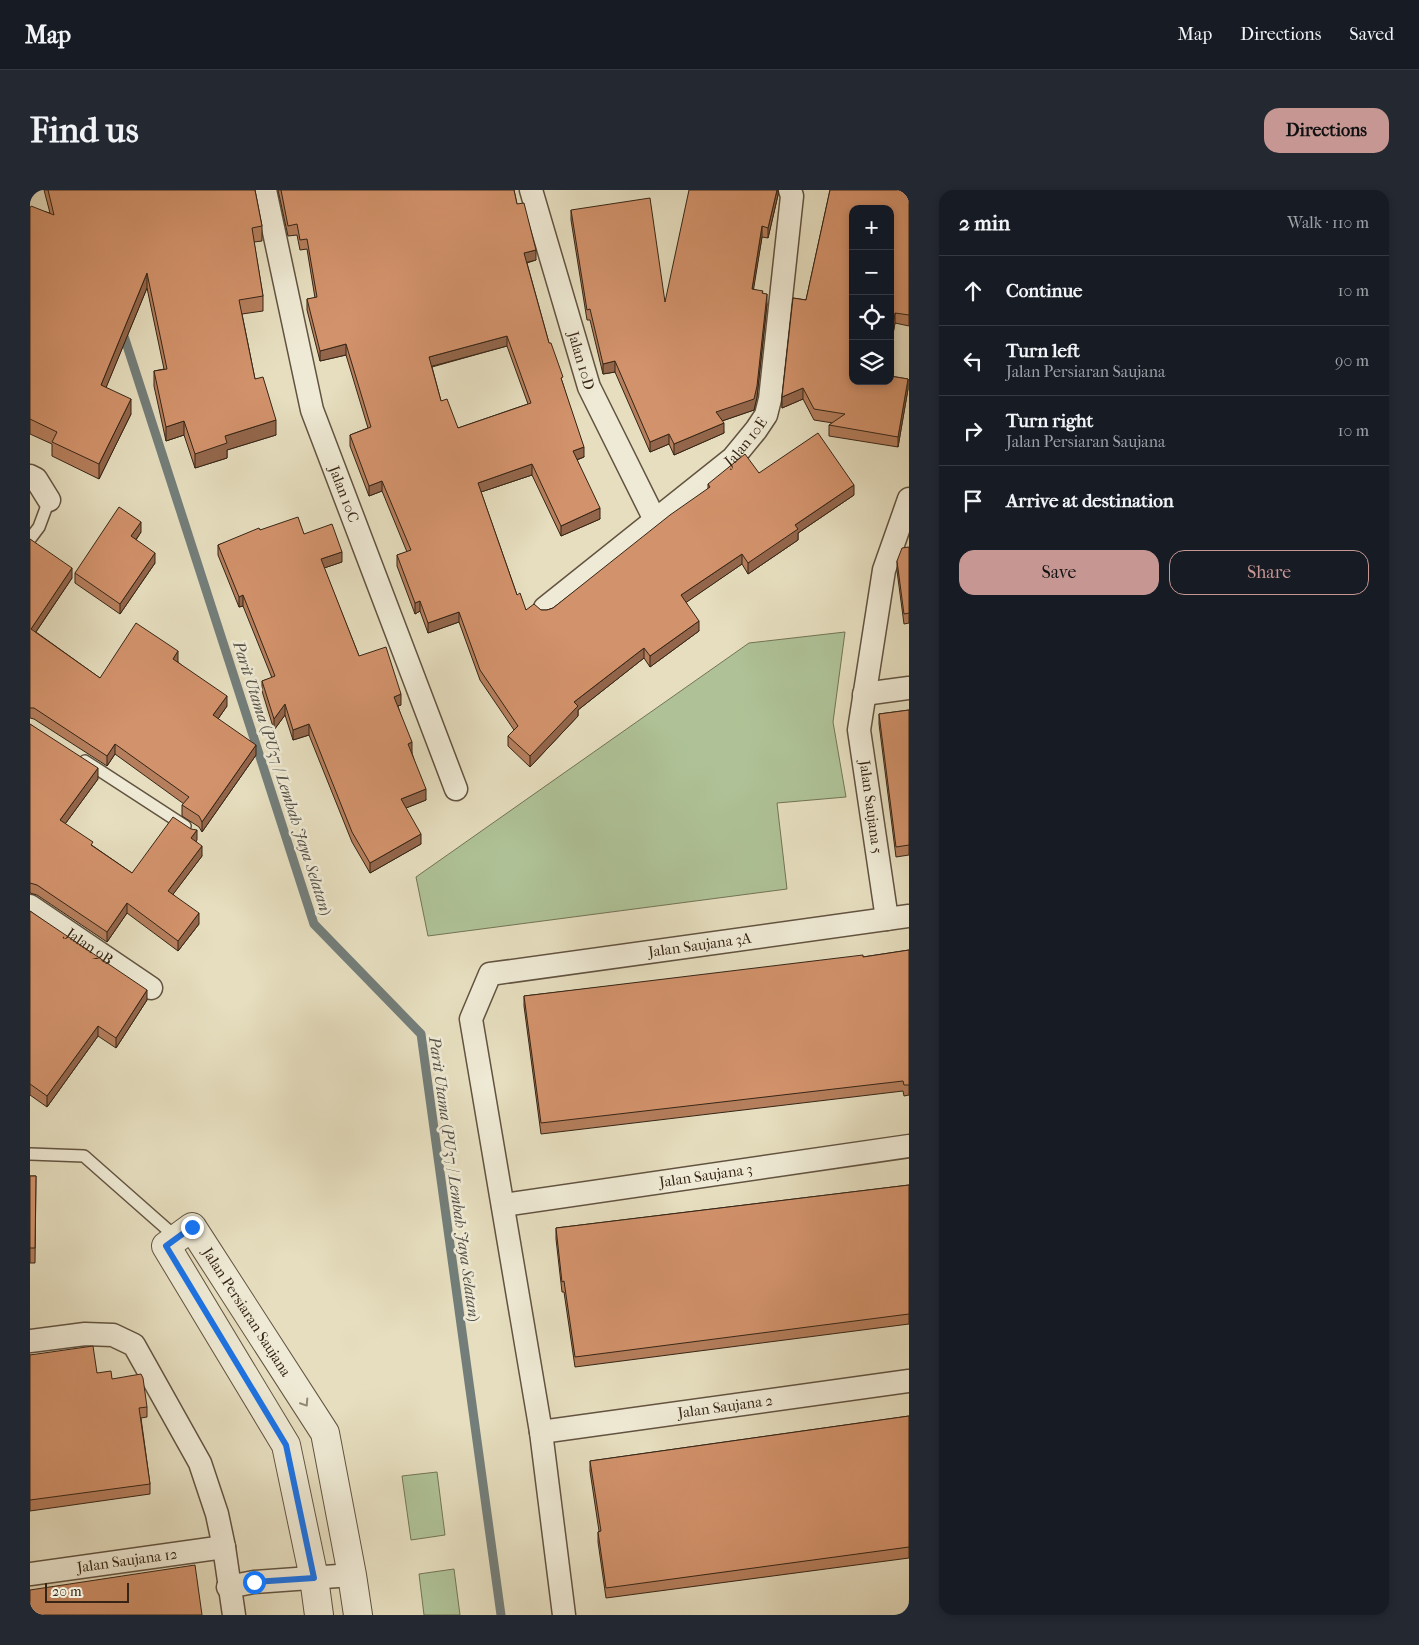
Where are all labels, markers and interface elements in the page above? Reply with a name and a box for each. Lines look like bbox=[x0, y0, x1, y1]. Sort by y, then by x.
text: Map bbox=[25, 21, 71, 49]
text: Map bbox=[1178, 24, 1212, 45]
text: Directions bbox=[1240, 24, 1321, 45]
text: Saved bbox=[1349, 24, 1394, 45]
button: Directions bbox=[1264, 108, 1389, 153]
text: Find us bbox=[30, 110, 139, 151]
map controls bbox=[849, 205, 894, 385]
button: + bbox=[849, 205, 894, 250]
text: 2 min bbox=[959, 211, 1010, 235]
text: Walk · 110 m bbox=[1287, 213, 1369, 232]
button: − bbox=[849, 250, 894, 295]
icon: ahead bbox=[959, 277, 987, 305]
text: Continue bbox=[1006, 280, 1082, 302]
text: 10 m bbox=[1338, 281, 1369, 300]
button: locate bbox=[849, 295, 894, 340]
street label: Jalan 10D bbox=[564, 328, 598, 392]
button: layers bbox=[849, 340, 894, 385]
text: Turn left bbox=[1006, 340, 1080, 362]
icon: left bbox=[959, 347, 987, 375]
text: 90 m bbox=[1335, 351, 1369, 370]
text: Jalan Persiaran Saujana bbox=[1006, 362, 1165, 381]
text: Turn right bbox=[1006, 410, 1093, 432]
street label: Jalan 10E bbox=[720, 414, 771, 471]
icon: right bbox=[959, 417, 987, 445]
text: 10 m bbox=[1338, 421, 1369, 440]
text: Jalan Persiaran Saujana bbox=[1006, 432, 1165, 451]
street label: Jalan 10C bbox=[325, 462, 363, 525]
icon: arrive bbox=[959, 487, 987, 515]
text: Arrive at destination bbox=[1006, 490, 1174, 512]
button: Save bbox=[959, 550, 1159, 595]
button: Share bbox=[1169, 550, 1369, 595]
water label: Parit Utama (PU37 / Lembah Jaya Selatan) bbox=[229, 638, 336, 918]
street label: Jalan Saujana 5 bbox=[855, 758, 886, 855]
street label: Jalan 9B bbox=[62, 924, 117, 969]
street label: Jalan Saujana 3A bbox=[646, 929, 753, 961]
water label: Parit Utama (PU37 / Lembah Jaya Selatan) bbox=[425, 1034, 484, 1323]
street label: Jalan Saujana 3 bbox=[657, 1160, 754, 1191]
route end bbox=[181, 1216, 204, 1239]
street label: Jalan Persiaran Saujana bbox=[198, 1243, 296, 1381]
street label: Jalan Saujana 2 bbox=[676, 1391, 774, 1422]
one-way arrow bbox=[299, 1397, 309, 1406]
street label: Jalan Saujana 12 bbox=[75, 1545, 179, 1577]
route start bbox=[243, 1571, 266, 1594]
scale bar bbox=[45, 1580, 129, 1603]
text: 20 m bbox=[52, 1583, 82, 1600]

